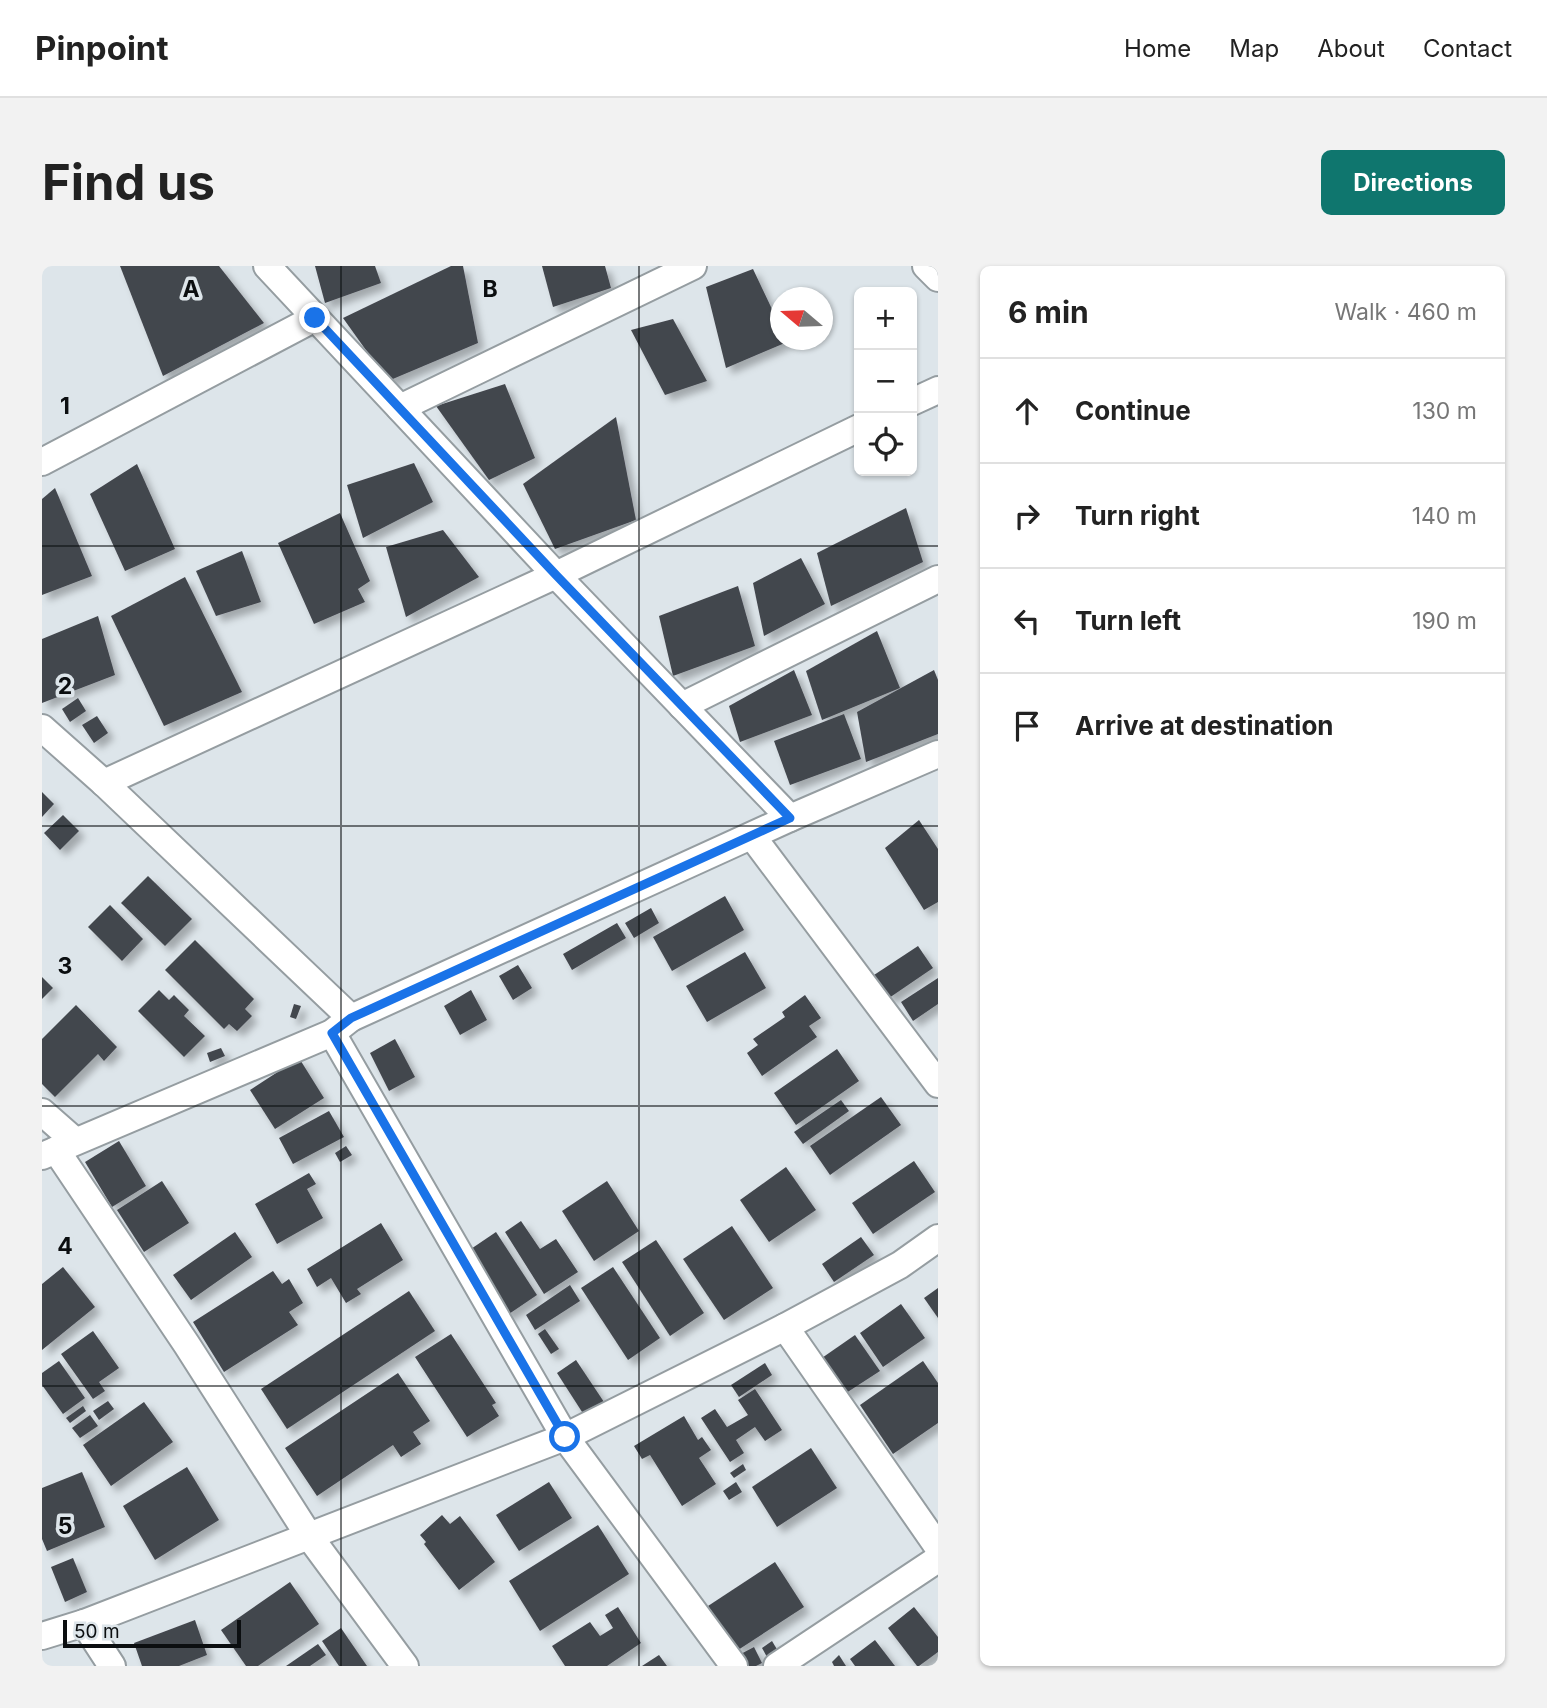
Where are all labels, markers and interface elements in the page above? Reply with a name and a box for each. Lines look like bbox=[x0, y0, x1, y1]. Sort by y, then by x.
text: Pinpoint bbox=[35, 28, 168, 68]
text: Home bbox=[1124, 34, 1191, 63]
text: Map bbox=[1229, 34, 1279, 63]
text: About bbox=[1317, 34, 1385, 63]
text: Contact bbox=[1423, 34, 1512, 63]
button: Directions bbox=[1321, 150, 1505, 215]
text: Find us bbox=[42, 153, 215, 212]
text: A bbox=[182, 275, 200, 303]
text: B bbox=[482, 275, 498, 303]
north arrow bbox=[770, 287, 833, 350]
map controls bbox=[854, 287, 917, 476]
button: + bbox=[854, 287, 917, 350]
text: 6 min bbox=[1008, 294, 1089, 330]
text: Walk · 460 m bbox=[1335, 298, 1477, 326]
route end bbox=[299, 302, 330, 333]
button: − bbox=[854, 350, 917, 413]
text: 1 bbox=[60, 392, 70, 420]
icon: ahead bbox=[1008, 392, 1046, 430]
text: Continue bbox=[1075, 395, 1191, 426]
text: 130 m bbox=[1412, 397, 1477, 425]
button: locate bbox=[854, 413, 917, 476]
icon: right bbox=[1008, 497, 1046, 535]
text: Turn right bbox=[1075, 500, 1200, 531]
text: 140 m bbox=[1412, 502, 1477, 530]
icon: left bbox=[1008, 602, 1046, 640]
text: Turn left bbox=[1075, 605, 1181, 636]
text: 190 m bbox=[1412, 607, 1477, 635]
text: 2 bbox=[58, 672, 72, 700]
icon: arrive bbox=[1008, 707, 1046, 745]
text: Arrive at destination bbox=[1075, 710, 1334, 741]
text: 3 bbox=[58, 952, 72, 980]
text: 4 bbox=[57, 1232, 73, 1260]
route start bbox=[549, 1421, 580, 1452]
text: 5 bbox=[58, 1512, 72, 1540]
scale bar bbox=[63, 1617, 242, 1649]
text: 50 m bbox=[74, 1620, 120, 1643]

